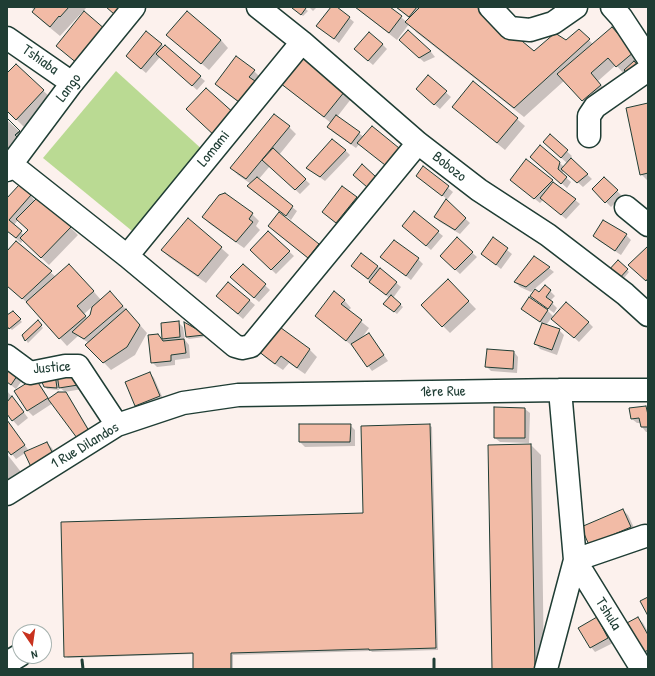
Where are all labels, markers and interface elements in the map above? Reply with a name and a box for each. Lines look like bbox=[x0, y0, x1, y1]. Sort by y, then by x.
street label: Tshiaba bbox=[18, 41, 62, 79]
street label: Lango bbox=[52, 70, 86, 106]
street label: Lomami bbox=[194, 127, 234, 171]
street label: Bobozo bbox=[428, 148, 470, 186]
street label: Justice bbox=[33, 358, 71, 378]
street label: 1ère Rue bbox=[420, 383, 466, 401]
street label: 1 Rue Dilandos bbox=[48, 419, 122, 473]
street label: Tshula bbox=[591, 594, 625, 634]
north arrow bbox=[12, 624, 52, 664]
text: N bbox=[30, 647, 39, 662]

